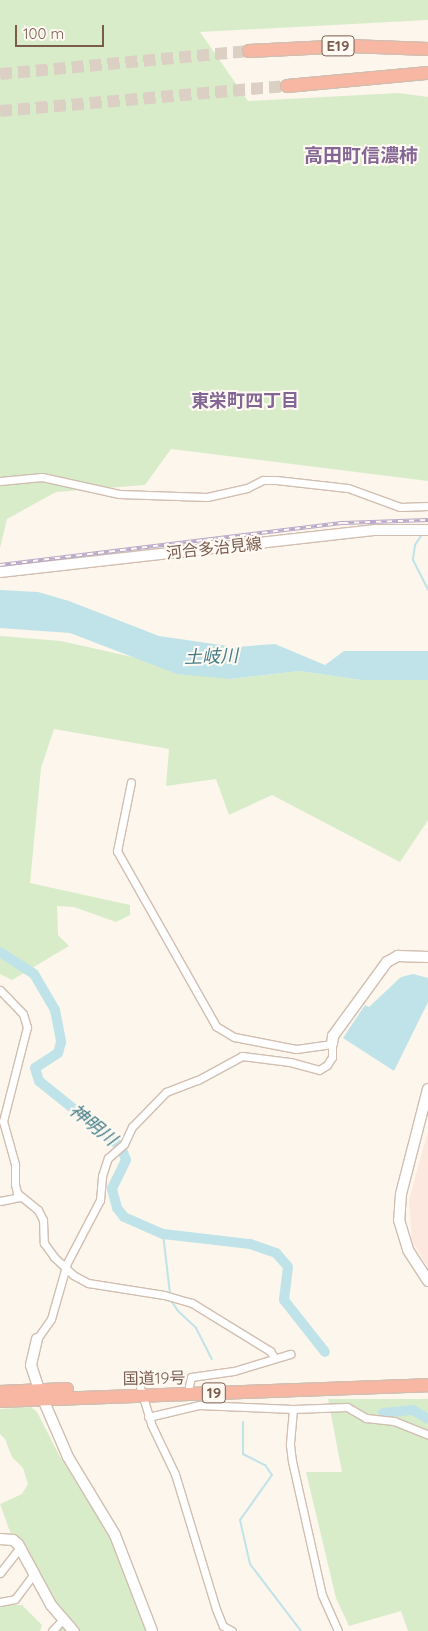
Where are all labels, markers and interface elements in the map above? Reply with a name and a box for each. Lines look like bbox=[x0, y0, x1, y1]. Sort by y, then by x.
scale bar bbox=[18, 15, 106, 47]
text: 100 m bbox=[23, 24, 64, 43]
road number: E19 bbox=[320, 34, 356, 58]
district label: 高田町信濃柿 bbox=[304, 145, 418, 167]
district label: 東栄町四丁目 bbox=[191, 390, 299, 412]
street label: 河合多治見線 bbox=[165, 533, 263, 563]
water label: 土岐川 bbox=[184, 645, 238, 669]
water label: 神明川 bbox=[65, 1100, 121, 1150]
street label: 国道19号 bbox=[122, 1368, 186, 1388]
road number: 19 bbox=[202, 1380, 226, 1406]

